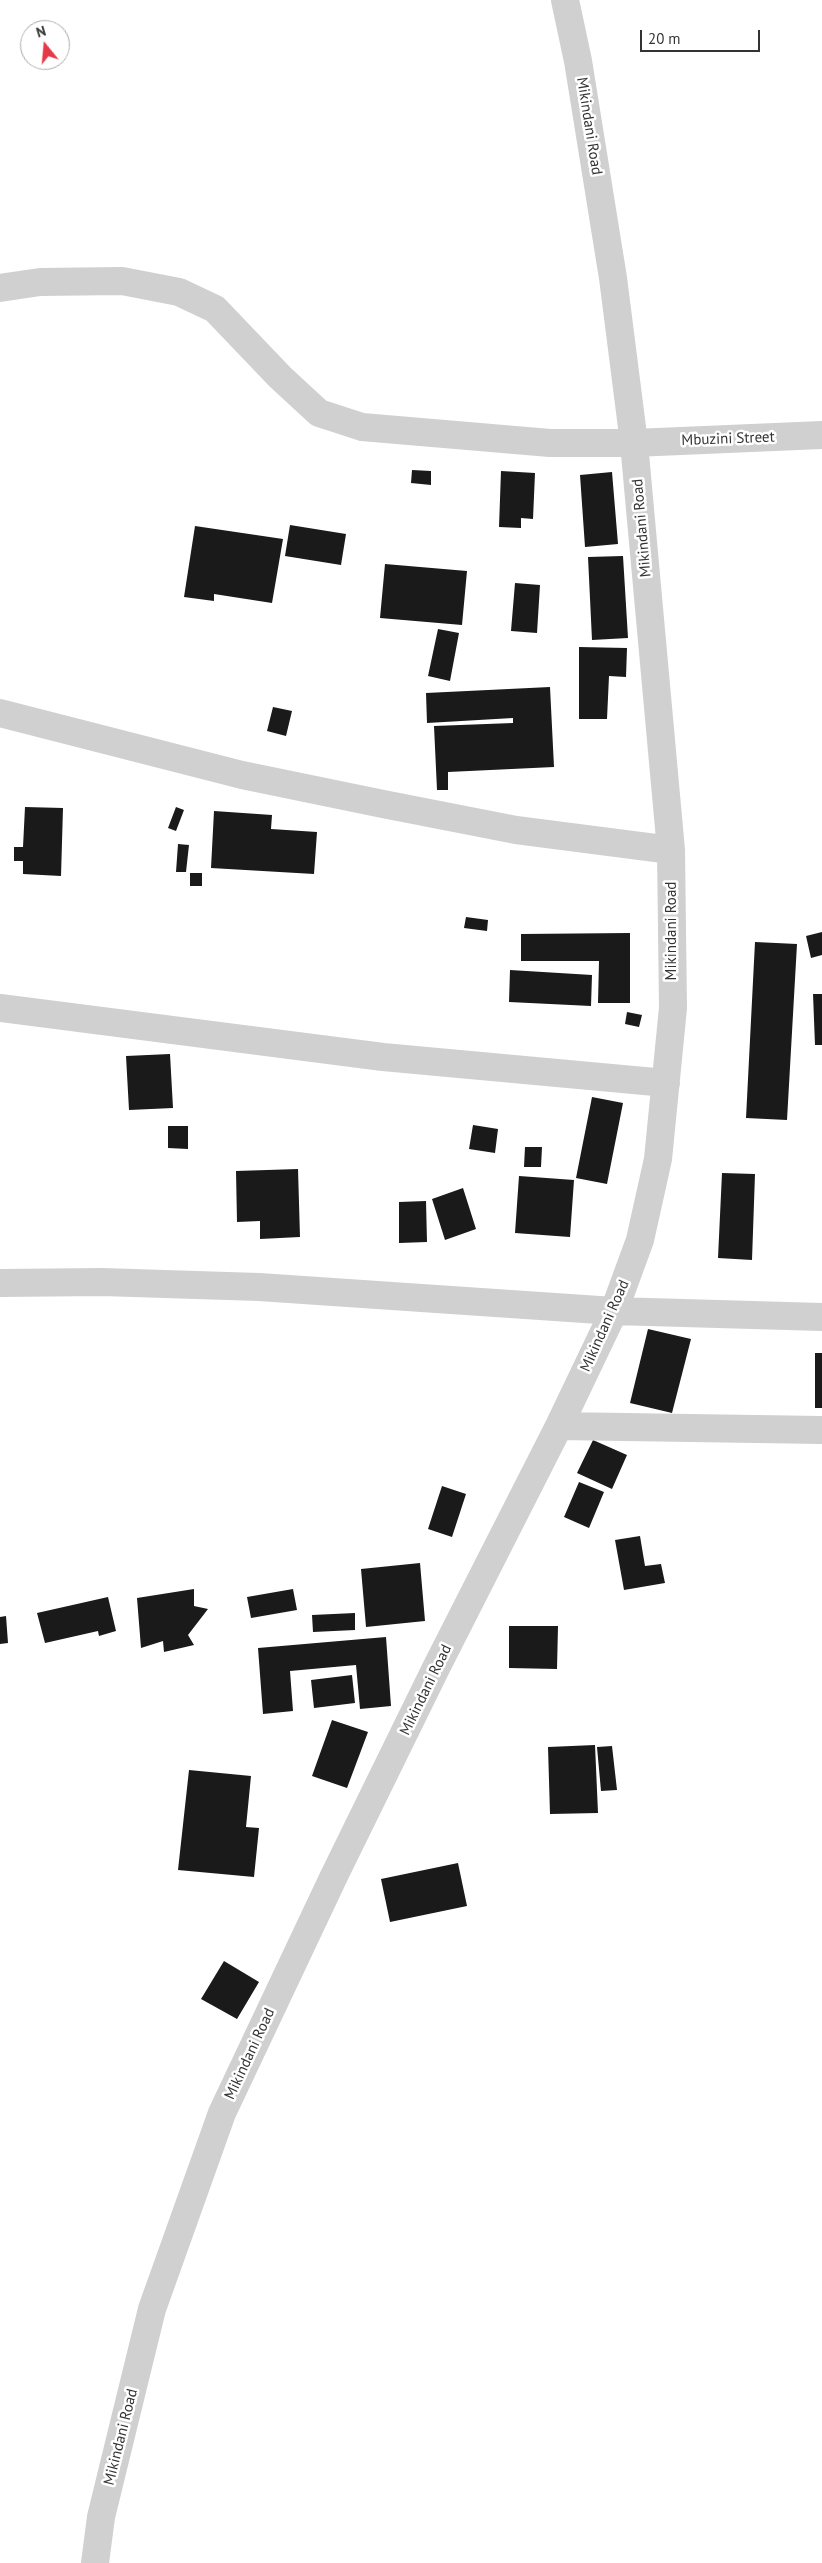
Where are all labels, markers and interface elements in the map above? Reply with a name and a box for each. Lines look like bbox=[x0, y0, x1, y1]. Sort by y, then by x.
north arrow bbox=[20, 20, 70, 70]
scale bar bbox=[642, 20, 762, 52]
text: N bbox=[34, 22, 48, 42]
text: 20 m bbox=[648, 29, 681, 48]
street label: Mikindani Road bbox=[572, 76, 606, 176]
street label: Mbuzini Street bbox=[681, 428, 775, 450]
street label: Mikindani Road bbox=[629, 478, 655, 578]
street label: Mikindani Road bbox=[663, 882, 681, 980]
street label: Mikindani Road bbox=[577, 1277, 633, 1375]
street label: Mikindani Road bbox=[396, 1642, 456, 1738]
street label: Mikindani Road bbox=[221, 2005, 279, 2103]
street label: Mikindani Road bbox=[100, 2387, 142, 2487]

